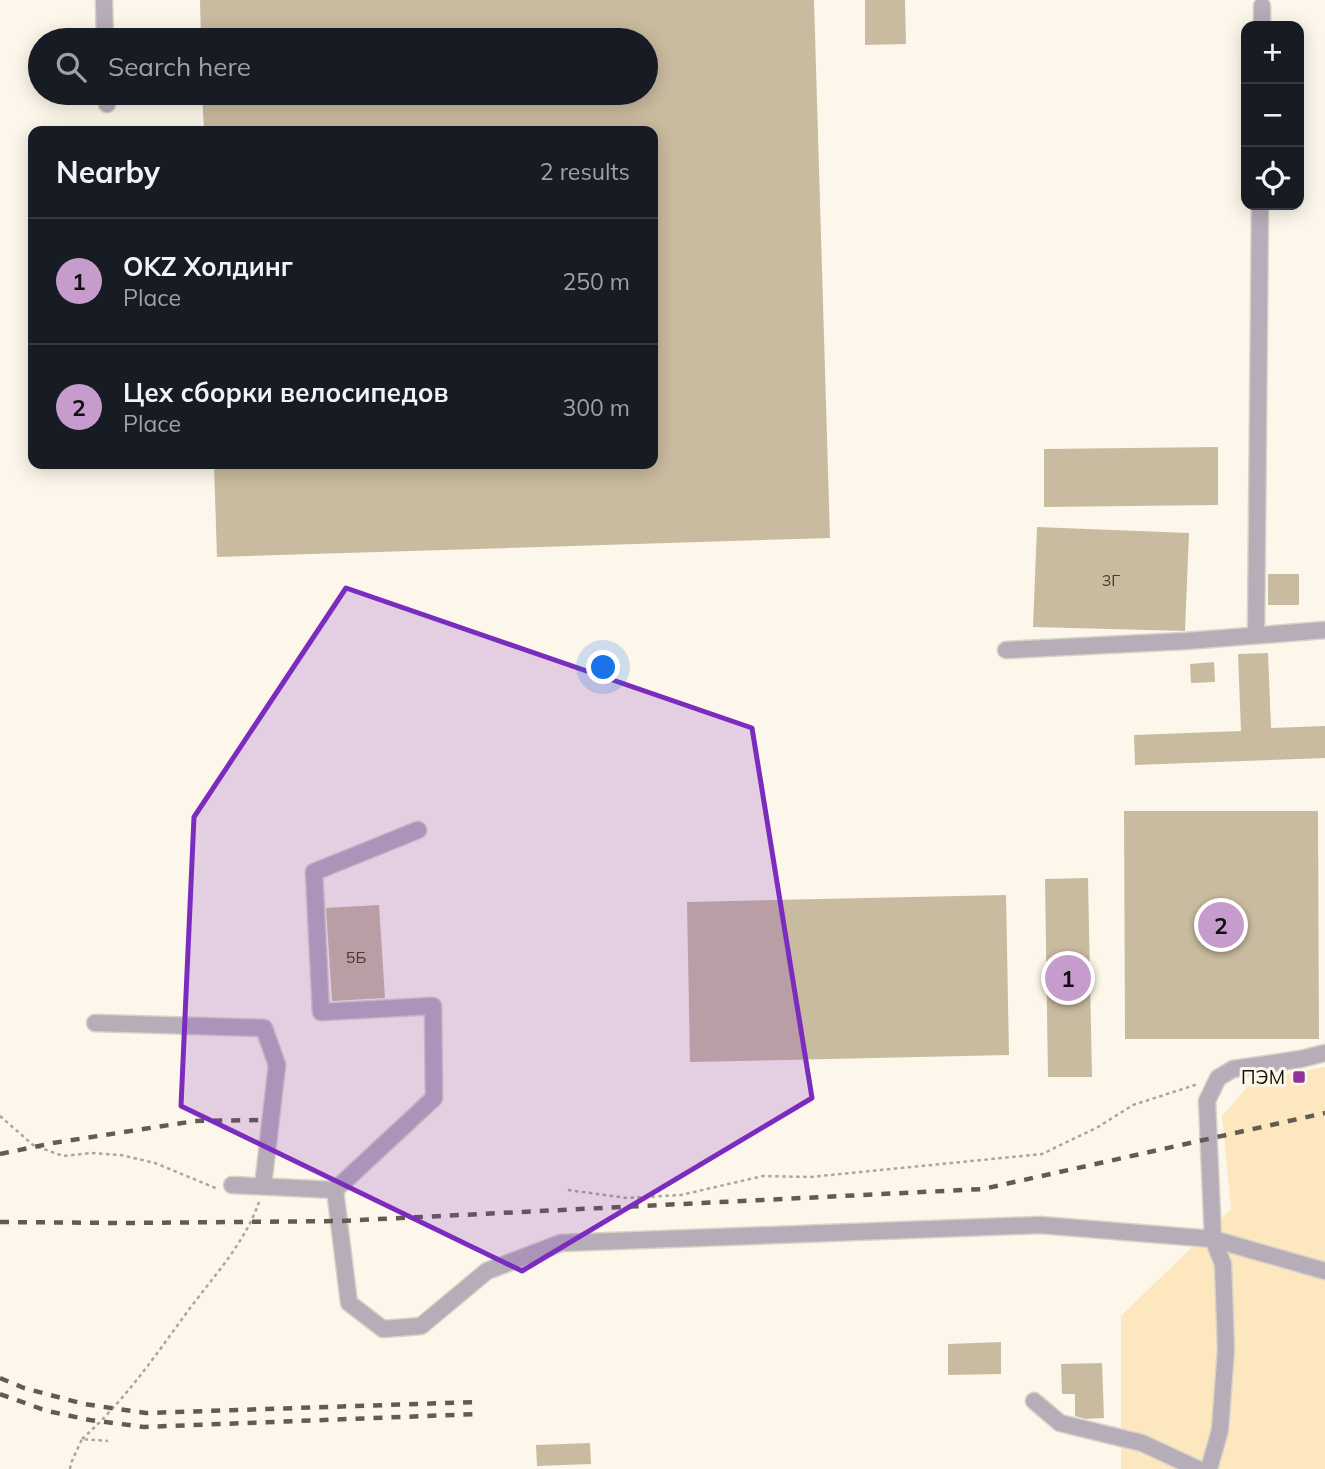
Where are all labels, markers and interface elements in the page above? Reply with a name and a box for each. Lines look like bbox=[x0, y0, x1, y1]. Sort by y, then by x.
map controls bbox=[1241, 21, 1304, 210]
button: + bbox=[1241, 21, 1304, 84]
search box bbox=[28, 28, 658, 105]
icon: search bbox=[52, 48, 90, 86]
text: Search here bbox=[108, 50, 251, 83]
button: − bbox=[1241, 84, 1304, 147]
button: locate bbox=[1241, 147, 1304, 210]
text: Nearby bbox=[56, 153, 160, 191]
text: 2 results bbox=[540, 157, 630, 186]
text: OKZ Холдинг bbox=[123, 250, 293, 283]
text: 1 bbox=[72, 267, 86, 296]
text: 250 m bbox=[562, 267, 630, 296]
text: Place bbox=[123, 283, 181, 312]
text: Цех сборки велосипедов bbox=[123, 376, 448, 409]
text: 2 bbox=[72, 393, 86, 422]
text: 300 m bbox=[562, 393, 630, 422]
text: Place bbox=[123, 409, 181, 438]
house number: 3Г bbox=[1102, 570, 1120, 590]
your location bbox=[586, 650, 620, 684]
pin: 2 bbox=[1198, 899, 1244, 951]
house number: 5Б bbox=[346, 947, 366, 967]
pin: 1 bbox=[1045, 952, 1091, 1004]
place label: ПЭМ bbox=[1241, 1065, 1285, 1089]
marker: ПЭМ bbox=[1291, 1069, 1307, 1085]

